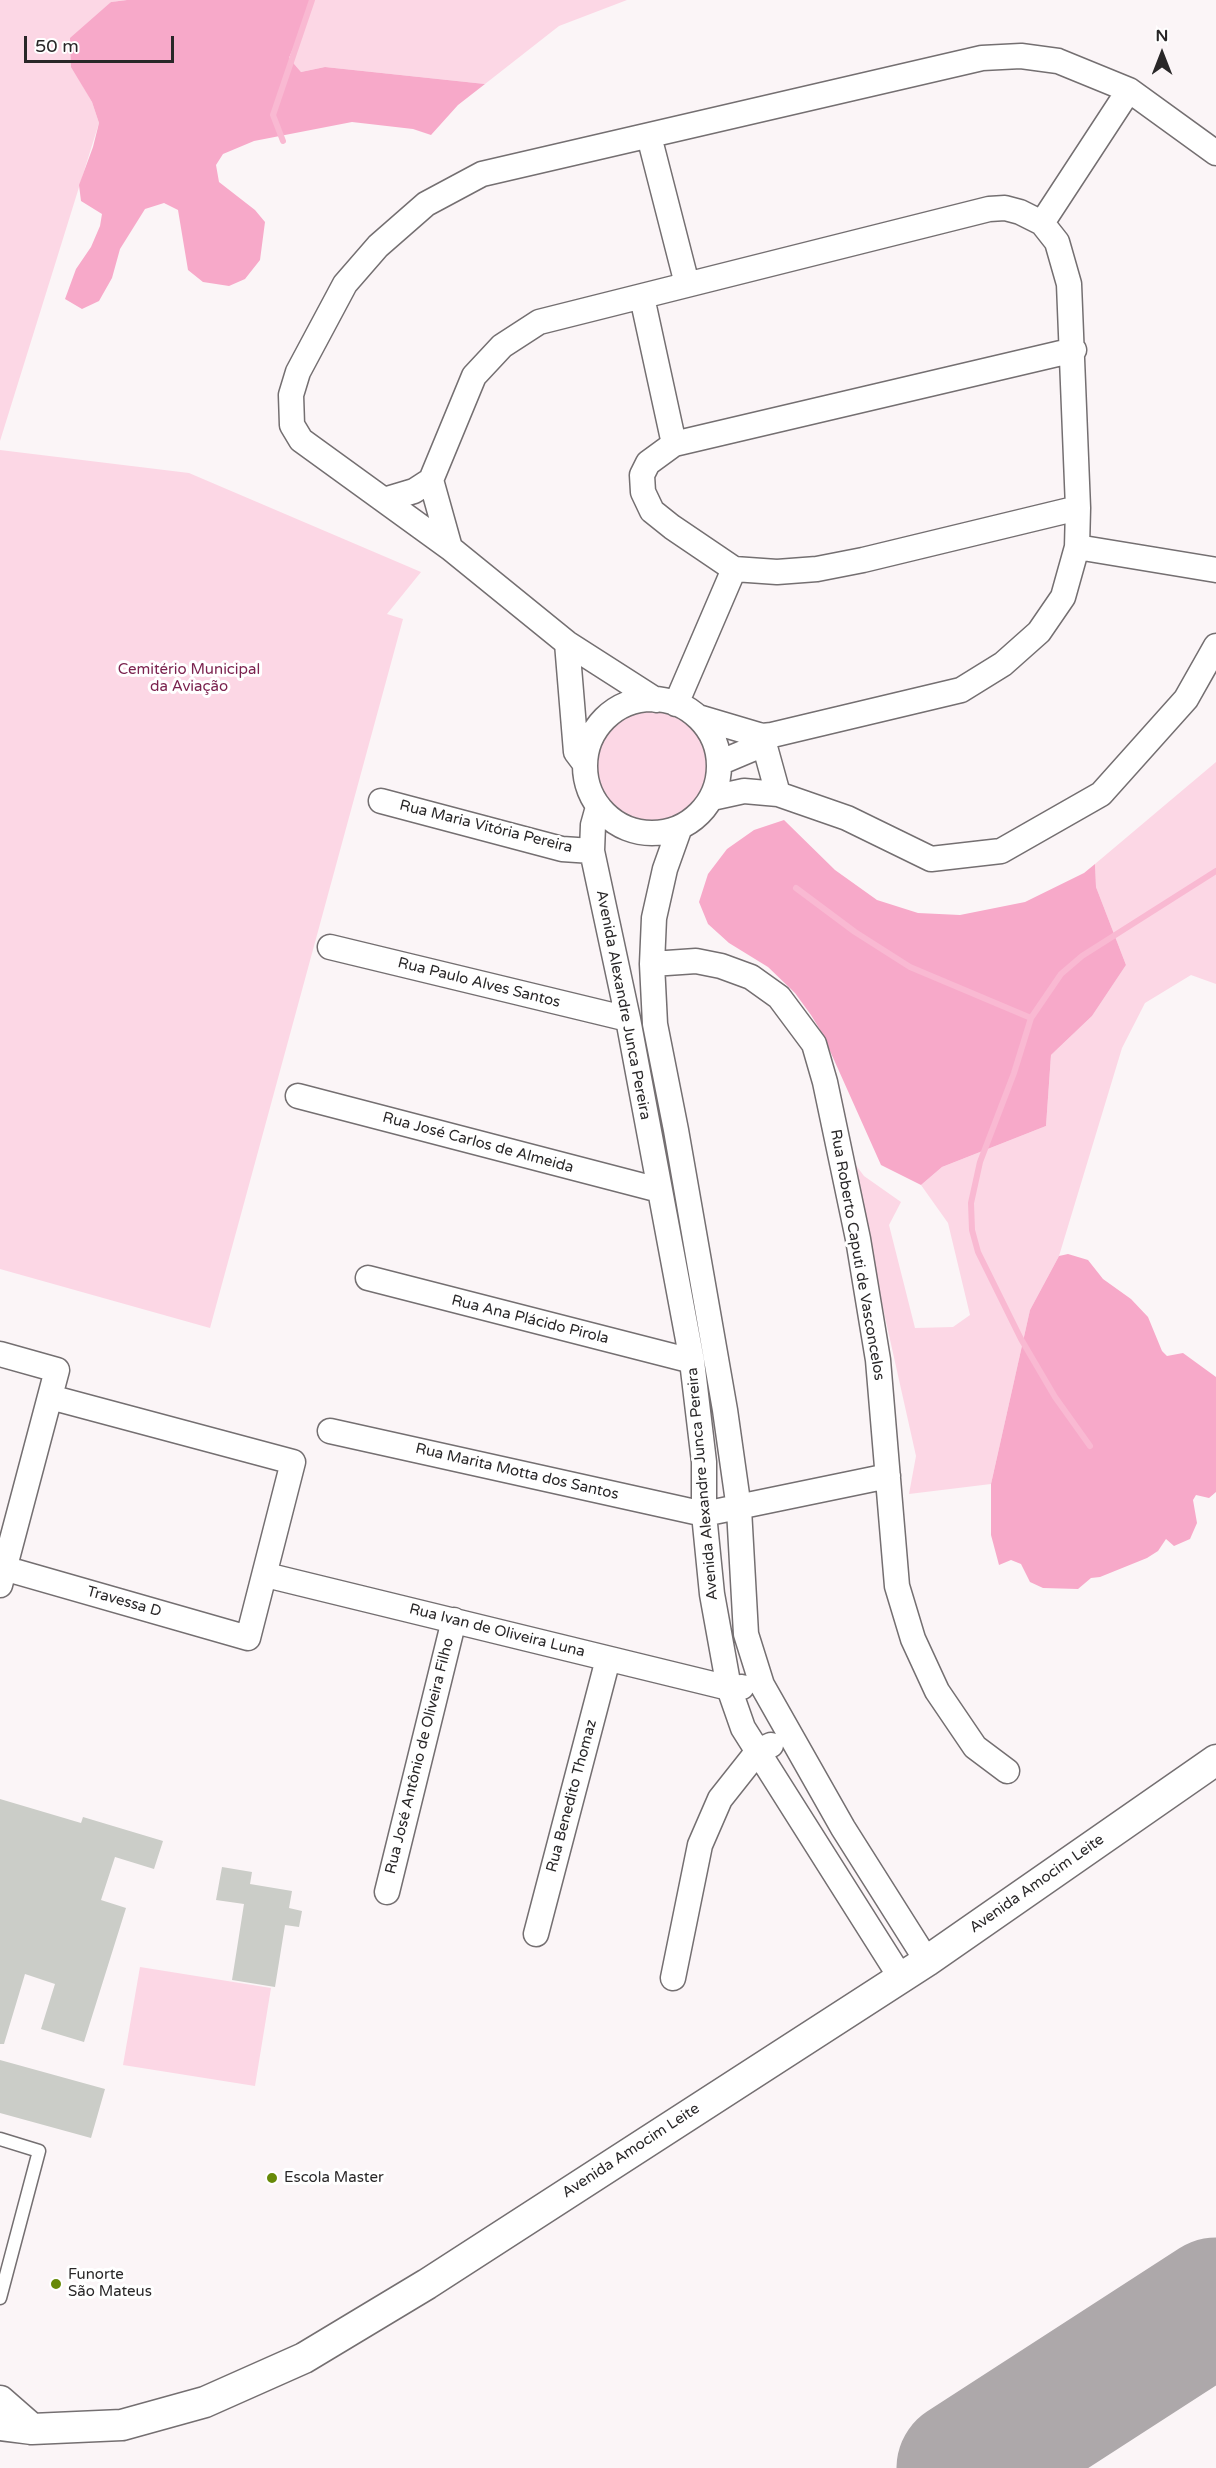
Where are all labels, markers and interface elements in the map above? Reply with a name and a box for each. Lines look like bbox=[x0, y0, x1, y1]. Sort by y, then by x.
scale bar bbox=[27, 24, 177, 62]
north arrow bbox=[1132, 24, 1192, 84]
text: N bbox=[1156, 26, 1168, 46]
text: 50 m bbox=[35, 35, 79, 57]
park label: Cemitério Municipal da Aviação bbox=[118, 661, 260, 696]
street label: Rua Maria Vitória Pereira bbox=[398, 797, 574, 857]
street label: Avenida Alexandre Junca Pereira bbox=[592, 889, 654, 1121]
street label: Rua Paulo Alves Santos bbox=[396, 954, 562, 1012]
street label: Rua José Carlos de Almeida bbox=[381, 1109, 575, 1177]
street label: Rua Roberto Caputi de Vasconcelos bbox=[826, 1128, 888, 1382]
street label: Rua Ana Plácido Pirola bbox=[449, 1292, 611, 1348]
street label: Avenida Alexandre Junca Pereira bbox=[684, 1367, 722, 1601]
street label: Rua Marita Motta dos Santos bbox=[414, 1440, 620, 1504]
street label: Travessa D bbox=[85, 1583, 163, 1621]
street label: Rua Ivan de Oliveira Luna bbox=[407, 1600, 587, 1662]
street label: Rua José Antônio de Oliveira Filho bbox=[382, 1636, 458, 1876]
street label: Rua Benedito Thomaz bbox=[543, 1718, 601, 1874]
street label: Avenida Amocim Leite bbox=[966, 1831, 1108, 1937]
street label: Avenida Amocim Leite bbox=[559, 2100, 703, 2202]
place label: Escola Master bbox=[284, 2169, 384, 2187]
marker: Escola Master bbox=[265, 2171, 279, 2185]
place label: Funorte São Mateus bbox=[68, 2266, 152, 2301]
marker: Funorte São Mateus bbox=[49, 2277, 63, 2291]

